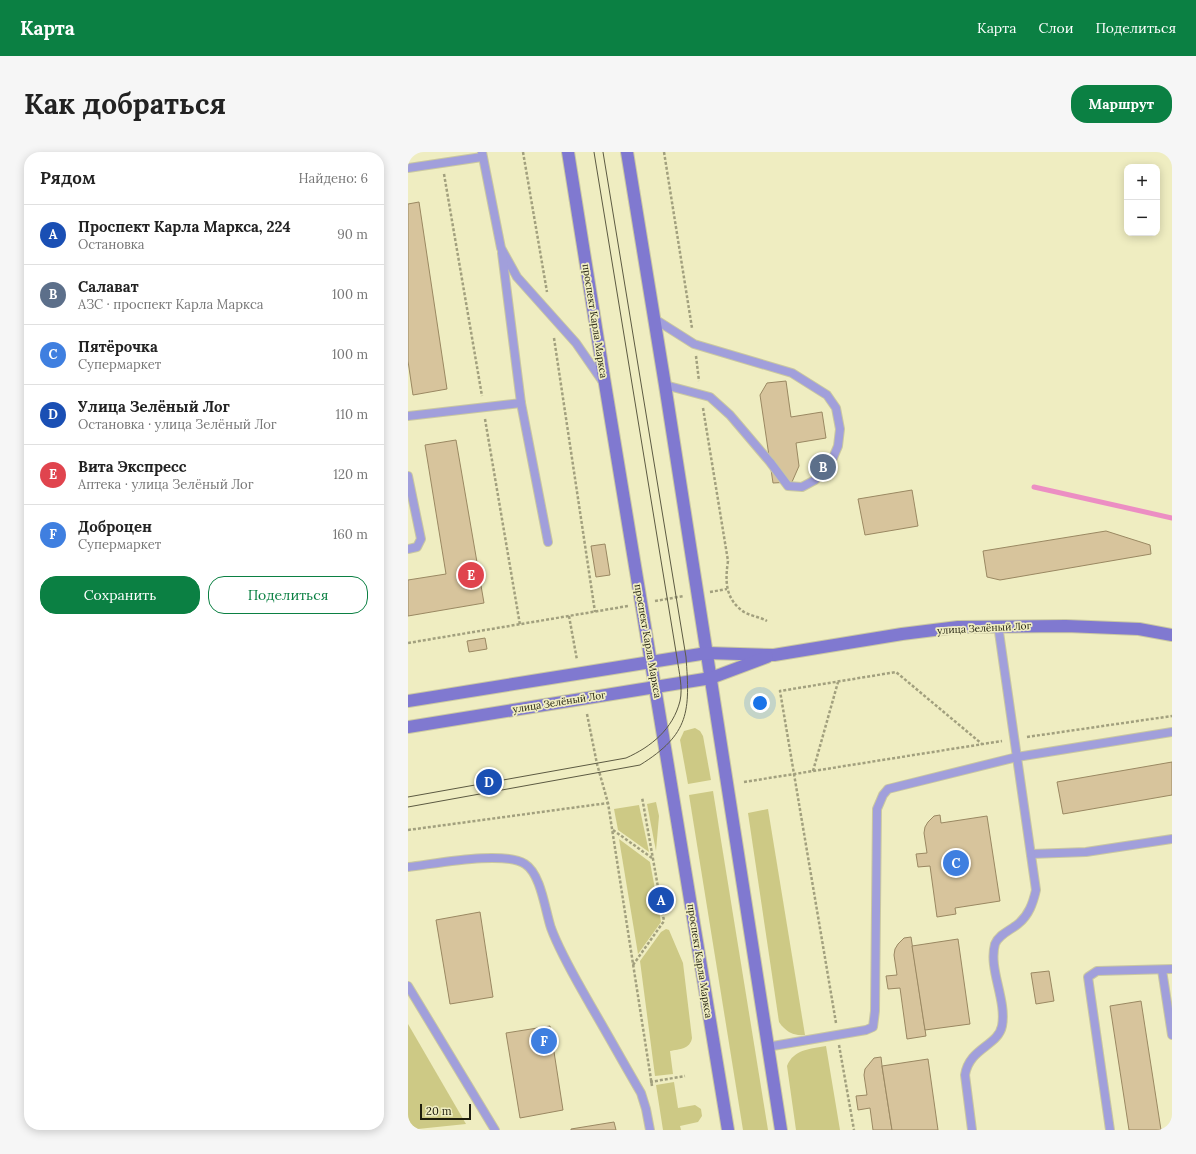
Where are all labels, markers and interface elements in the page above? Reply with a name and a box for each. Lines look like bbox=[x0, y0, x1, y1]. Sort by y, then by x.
text: Карта bbox=[20, 16, 75, 40]
text: Карта bbox=[977, 19, 1016, 37]
text: Слои bbox=[1038, 19, 1073, 37]
text: Поделиться bbox=[1095, 19, 1176, 37]
button: Маршрут bbox=[1071, 85, 1172, 123]
text: Как добраться bbox=[24, 86, 226, 122]
map controls bbox=[1124, 164, 1160, 236]
button: + bbox=[1124, 164, 1160, 200]
text: Рядом bbox=[40, 167, 96, 189]
text: Найдено: 6 bbox=[299, 170, 368, 187]
button: − bbox=[1124, 200, 1160, 236]
text: Проспект Карла Маркса, 224 bbox=[78, 217, 291, 236]
text: A bbox=[49, 226, 57, 243]
text: 90 m bbox=[337, 226, 368, 243]
text: Остановка bbox=[78, 236, 144, 253]
street label: проспект Карла Маркса bbox=[580, 263, 610, 379]
text: Салават bbox=[78, 277, 139, 296]
text: B bbox=[49, 286, 57, 303]
text: 100 m bbox=[332, 286, 368, 303]
text: АЗС · проспект Карла Маркса bbox=[78, 296, 264, 313]
text: Пятёрочка bbox=[78, 337, 158, 356]
text: C bbox=[49, 346, 57, 363]
text: 100 m bbox=[332, 346, 368, 363]
text: Супермаркет bbox=[78, 356, 161, 373]
text: Улица Зелёный Лог bbox=[78, 397, 230, 416]
text: D bbox=[48, 406, 58, 423]
text: 110 m bbox=[335, 406, 368, 423]
text: Остановка · улица Зелёный Лог bbox=[78, 416, 277, 433]
pin: B bbox=[810, 452, 836, 482]
text: Вита Экспресс bbox=[78, 457, 187, 476]
text: E bbox=[49, 466, 57, 483]
text: 120 m bbox=[333, 466, 368, 483]
text: Аптека · улица Зелёный Лог bbox=[78, 476, 253, 493]
text: Доброцен bbox=[78, 517, 152, 536]
text: F bbox=[49, 526, 57, 543]
text: 160 m bbox=[333, 526, 368, 543]
text: Супермаркет bbox=[78, 536, 161, 553]
pin: E bbox=[458, 560, 484, 590]
button: Сохранить bbox=[40, 576, 200, 614]
button: Поделиться bbox=[208, 576, 368, 614]
street label: проспект Карла Маркса bbox=[632, 583, 664, 699]
street label: улица Зелёный Лог bbox=[937, 619, 1032, 637]
street label: улица Зелёный Лог bbox=[512, 688, 607, 716]
your location bbox=[750, 693, 770, 713]
pin: D bbox=[476, 767, 502, 797]
pin: C bbox=[943, 848, 969, 878]
pin: A bbox=[648, 885, 674, 915]
street label: проспект Карла Маркса bbox=[685, 903, 715, 1019]
pin: F bbox=[531, 1026, 557, 1056]
scale bar bbox=[420, 1102, 471, 1121]
text: 20 m bbox=[426, 1104, 451, 1118]

